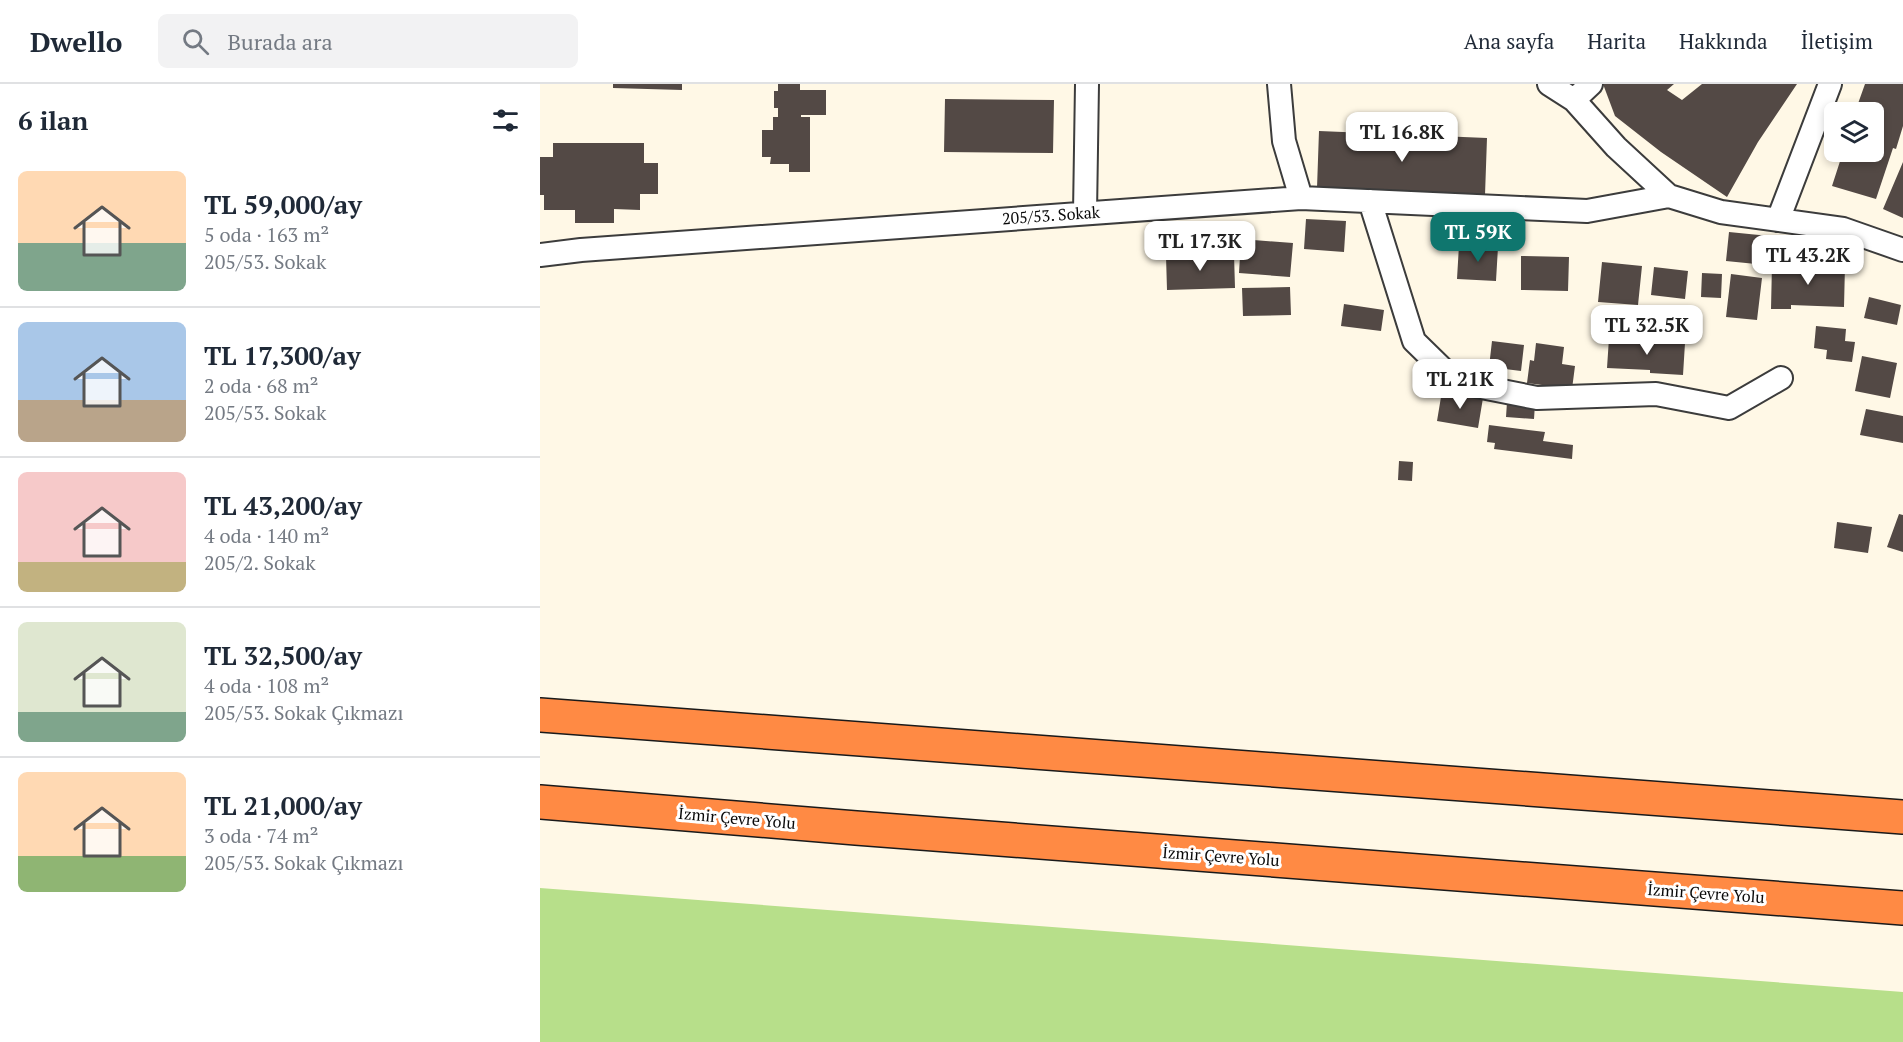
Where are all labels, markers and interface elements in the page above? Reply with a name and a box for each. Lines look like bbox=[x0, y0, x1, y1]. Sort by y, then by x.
search box bbox=[158, 14, 578, 68]
text: Dwello bbox=[30, 23, 122, 60]
icon: search bbox=[179, 25, 212, 58]
text: Burada ara bbox=[227, 27, 333, 56]
text: Ana sayfa bbox=[1464, 27, 1554, 55]
text: Harita bbox=[1587, 27, 1646, 55]
text: Hakkında bbox=[1679, 27, 1768, 55]
text: İletişim bbox=[1801, 27, 1873, 55]
map controls bbox=[1824, 102, 1884, 162]
button: layers bbox=[1824, 102, 1884, 162]
text: 6 ilan bbox=[18, 103, 88, 137]
icon: filters bbox=[489, 104, 522, 137]
pin: TL 16.8K bbox=[1340, 112, 1464, 163]
text: TL 16.8K bbox=[1360, 118, 1444, 145]
text: TL 59,000/ay bbox=[204, 187, 362, 221]
icon: home bbox=[66, 195, 138, 267]
street label: 205/53. Sokak bbox=[1001, 201, 1101, 229]
pin: TL 59K bbox=[1429, 212, 1527, 263]
text: TL 59K bbox=[1444, 218, 1512, 245]
text: 5 oda · 163 m² bbox=[204, 221, 329, 248]
pin: TL 17.3K bbox=[1138, 221, 1262, 272]
text: TL 17.3K bbox=[1158, 227, 1242, 254]
pin: TL 43.2K bbox=[1746, 235, 1870, 286]
text: TL 43.2K bbox=[1766, 241, 1850, 268]
text: 205/53. Sokak bbox=[204, 248, 326, 275]
pin: TL 32.5K bbox=[1585, 305, 1709, 356]
text: TL 32.5K bbox=[1605, 311, 1689, 338]
text: TL 17,300/ay bbox=[204, 338, 361, 372]
icon: home bbox=[66, 346, 138, 418]
pin: TL 21K bbox=[1411, 359, 1509, 410]
text: TL 21K bbox=[1426, 365, 1494, 392]
text: 2 oda · 68 m² bbox=[204, 372, 318, 399]
text: 205/53. Sokak bbox=[204, 399, 326, 426]
text: TL 43,200/ay bbox=[204, 488, 362, 522]
icon: home bbox=[66, 496, 138, 568]
text: 4 oda · 140 m² bbox=[204, 522, 329, 549]
text: 205/2. Sokak bbox=[204, 549, 316, 576]
text: TL 32,500/ay bbox=[204, 638, 362, 672]
icon: home bbox=[66, 646, 138, 718]
text: 4 oda · 108 m² bbox=[204, 672, 329, 699]
text: 205/53. Sokak Çıkmazı bbox=[204, 699, 404, 726]
text: TL 21,000/ay bbox=[204, 788, 362, 822]
icon: home bbox=[66, 796, 138, 868]
street label: İzmir Çevre Yolu bbox=[677, 802, 797, 834]
text: 3 oda · 74 m² bbox=[204, 822, 318, 849]
street label: İzmir Çevre Yolu bbox=[1162, 841, 1280, 871]
text: 205/53. Sokak Çıkmazı bbox=[204, 849, 404, 876]
street label: İzmir Çevre Yolu bbox=[1647, 878, 1765, 908]

